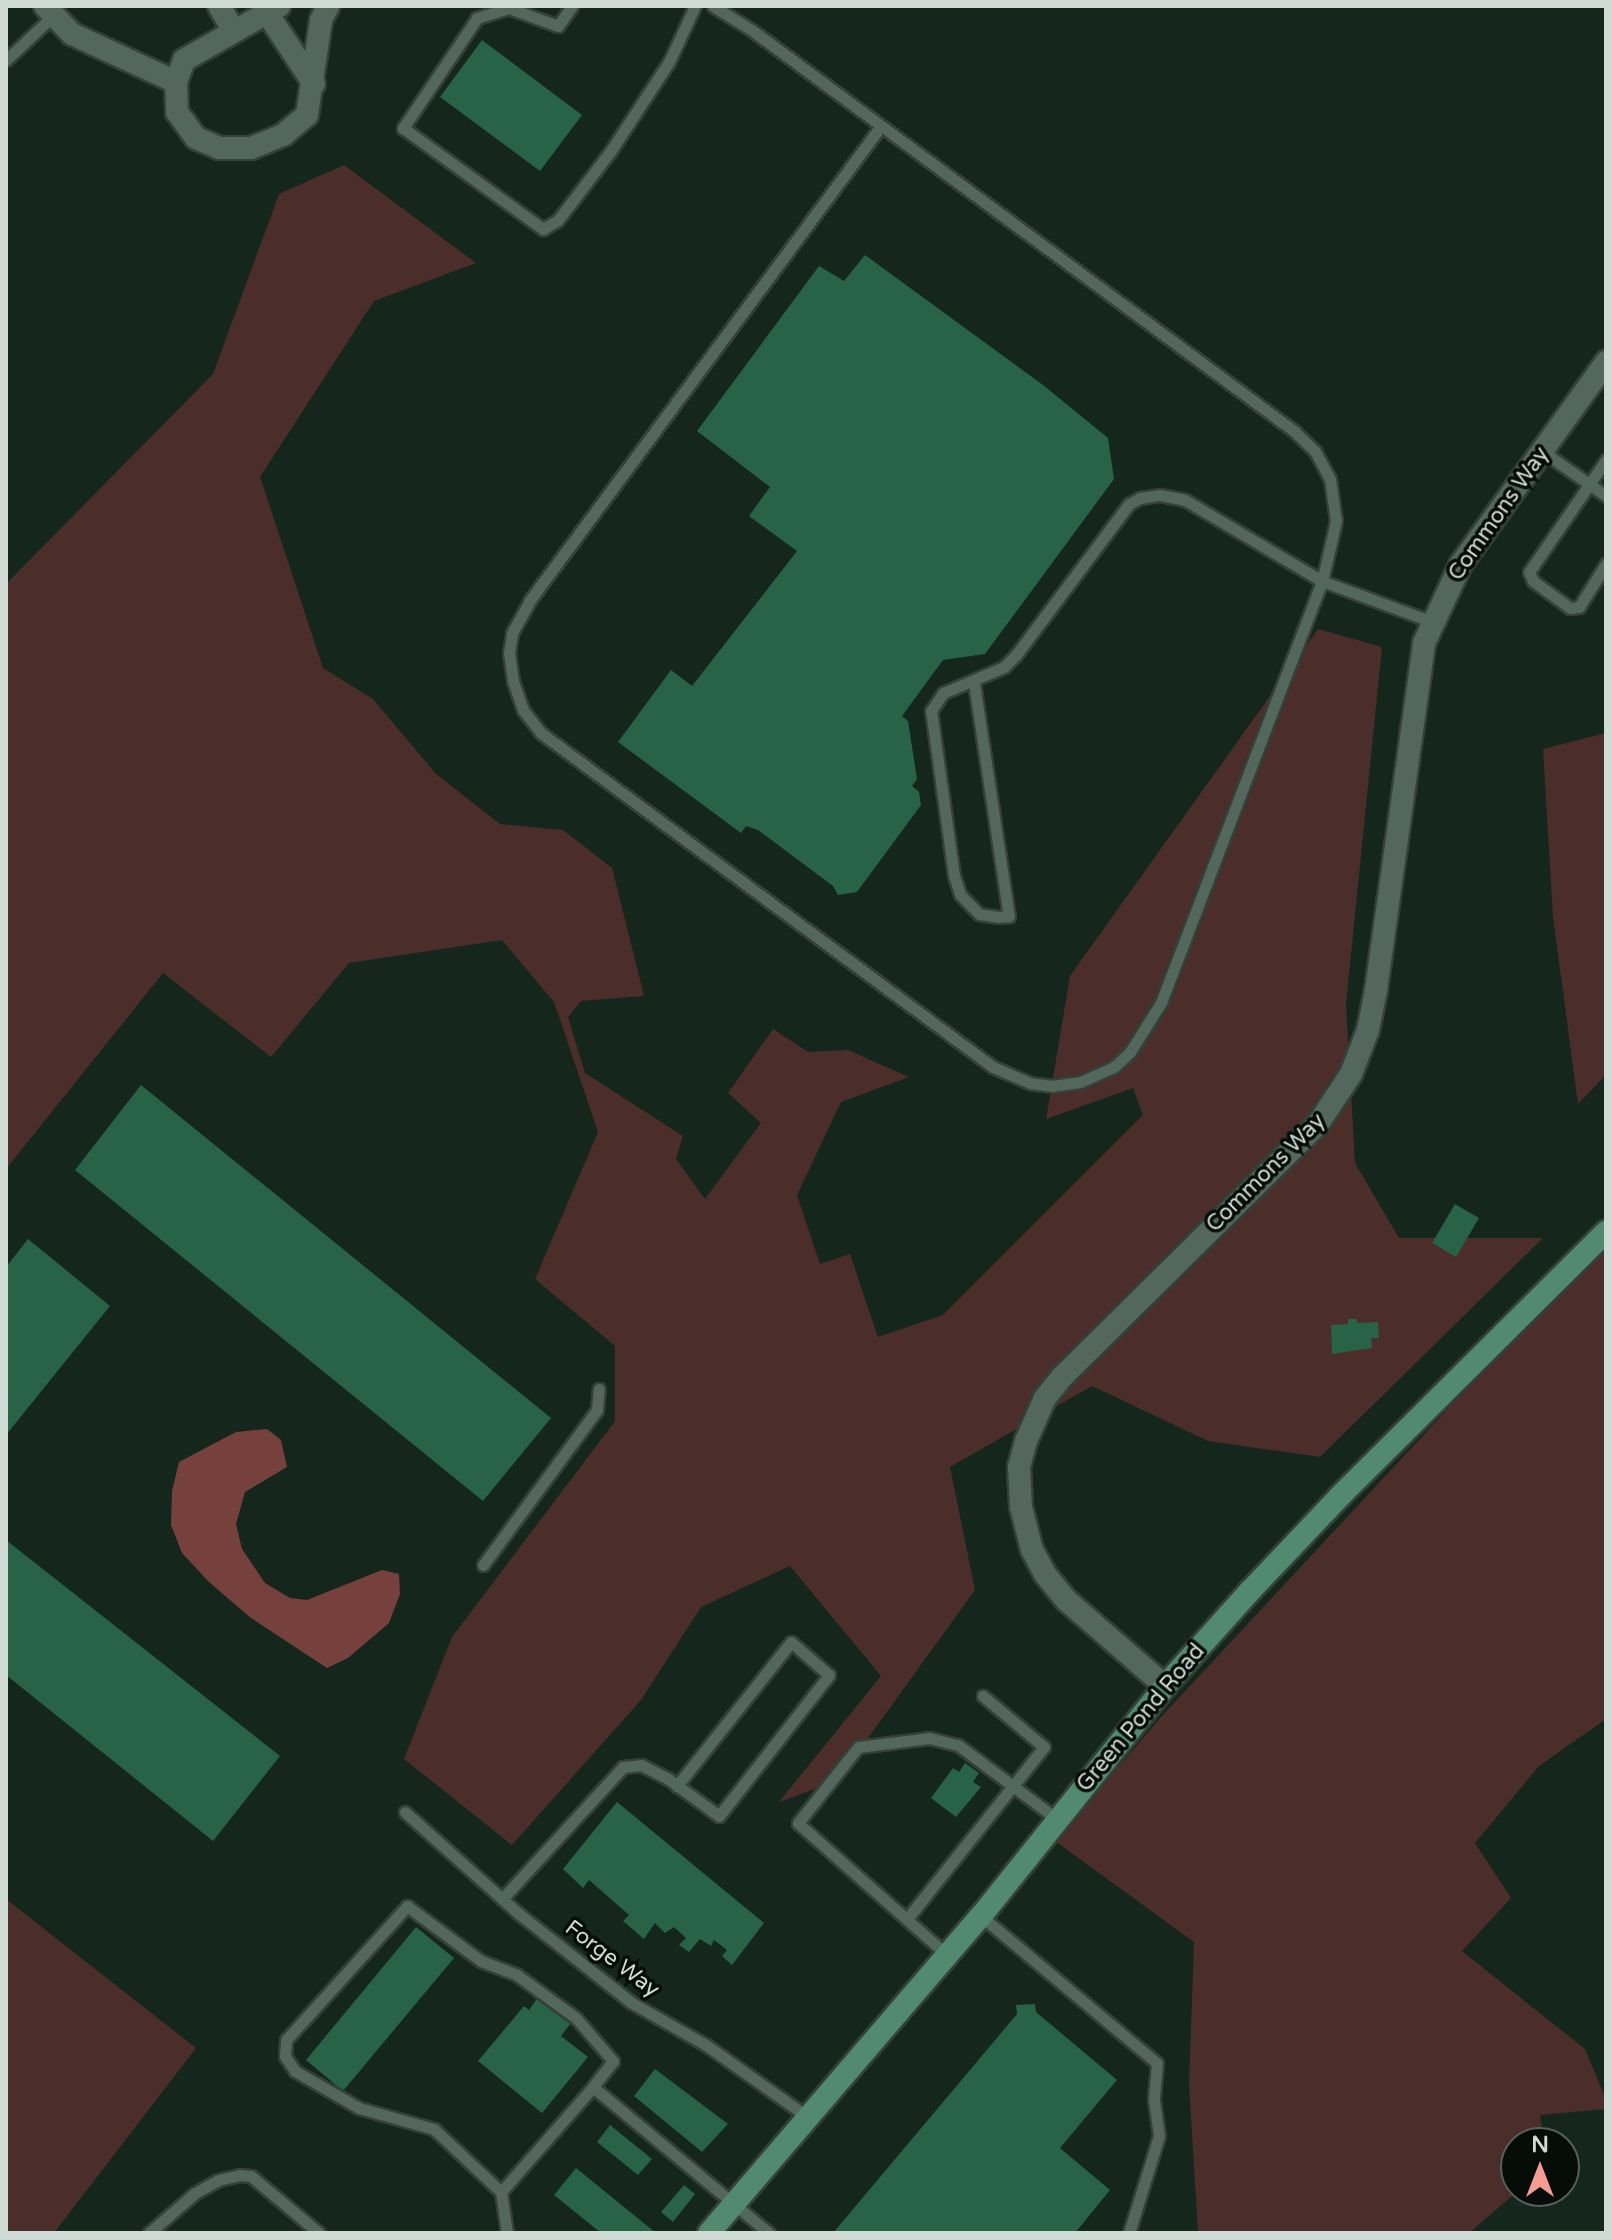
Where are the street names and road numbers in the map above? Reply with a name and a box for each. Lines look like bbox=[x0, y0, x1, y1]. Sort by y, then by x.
street label: Commons Way bbox=[1443, 442, 1555, 586]
street label: Commons Way bbox=[1201, 1108, 1331, 1238]
street label: Green Pond Road bbox=[1071, 1639, 1211, 1797]
street label: Forge Way bbox=[560, 1915, 664, 2003]

